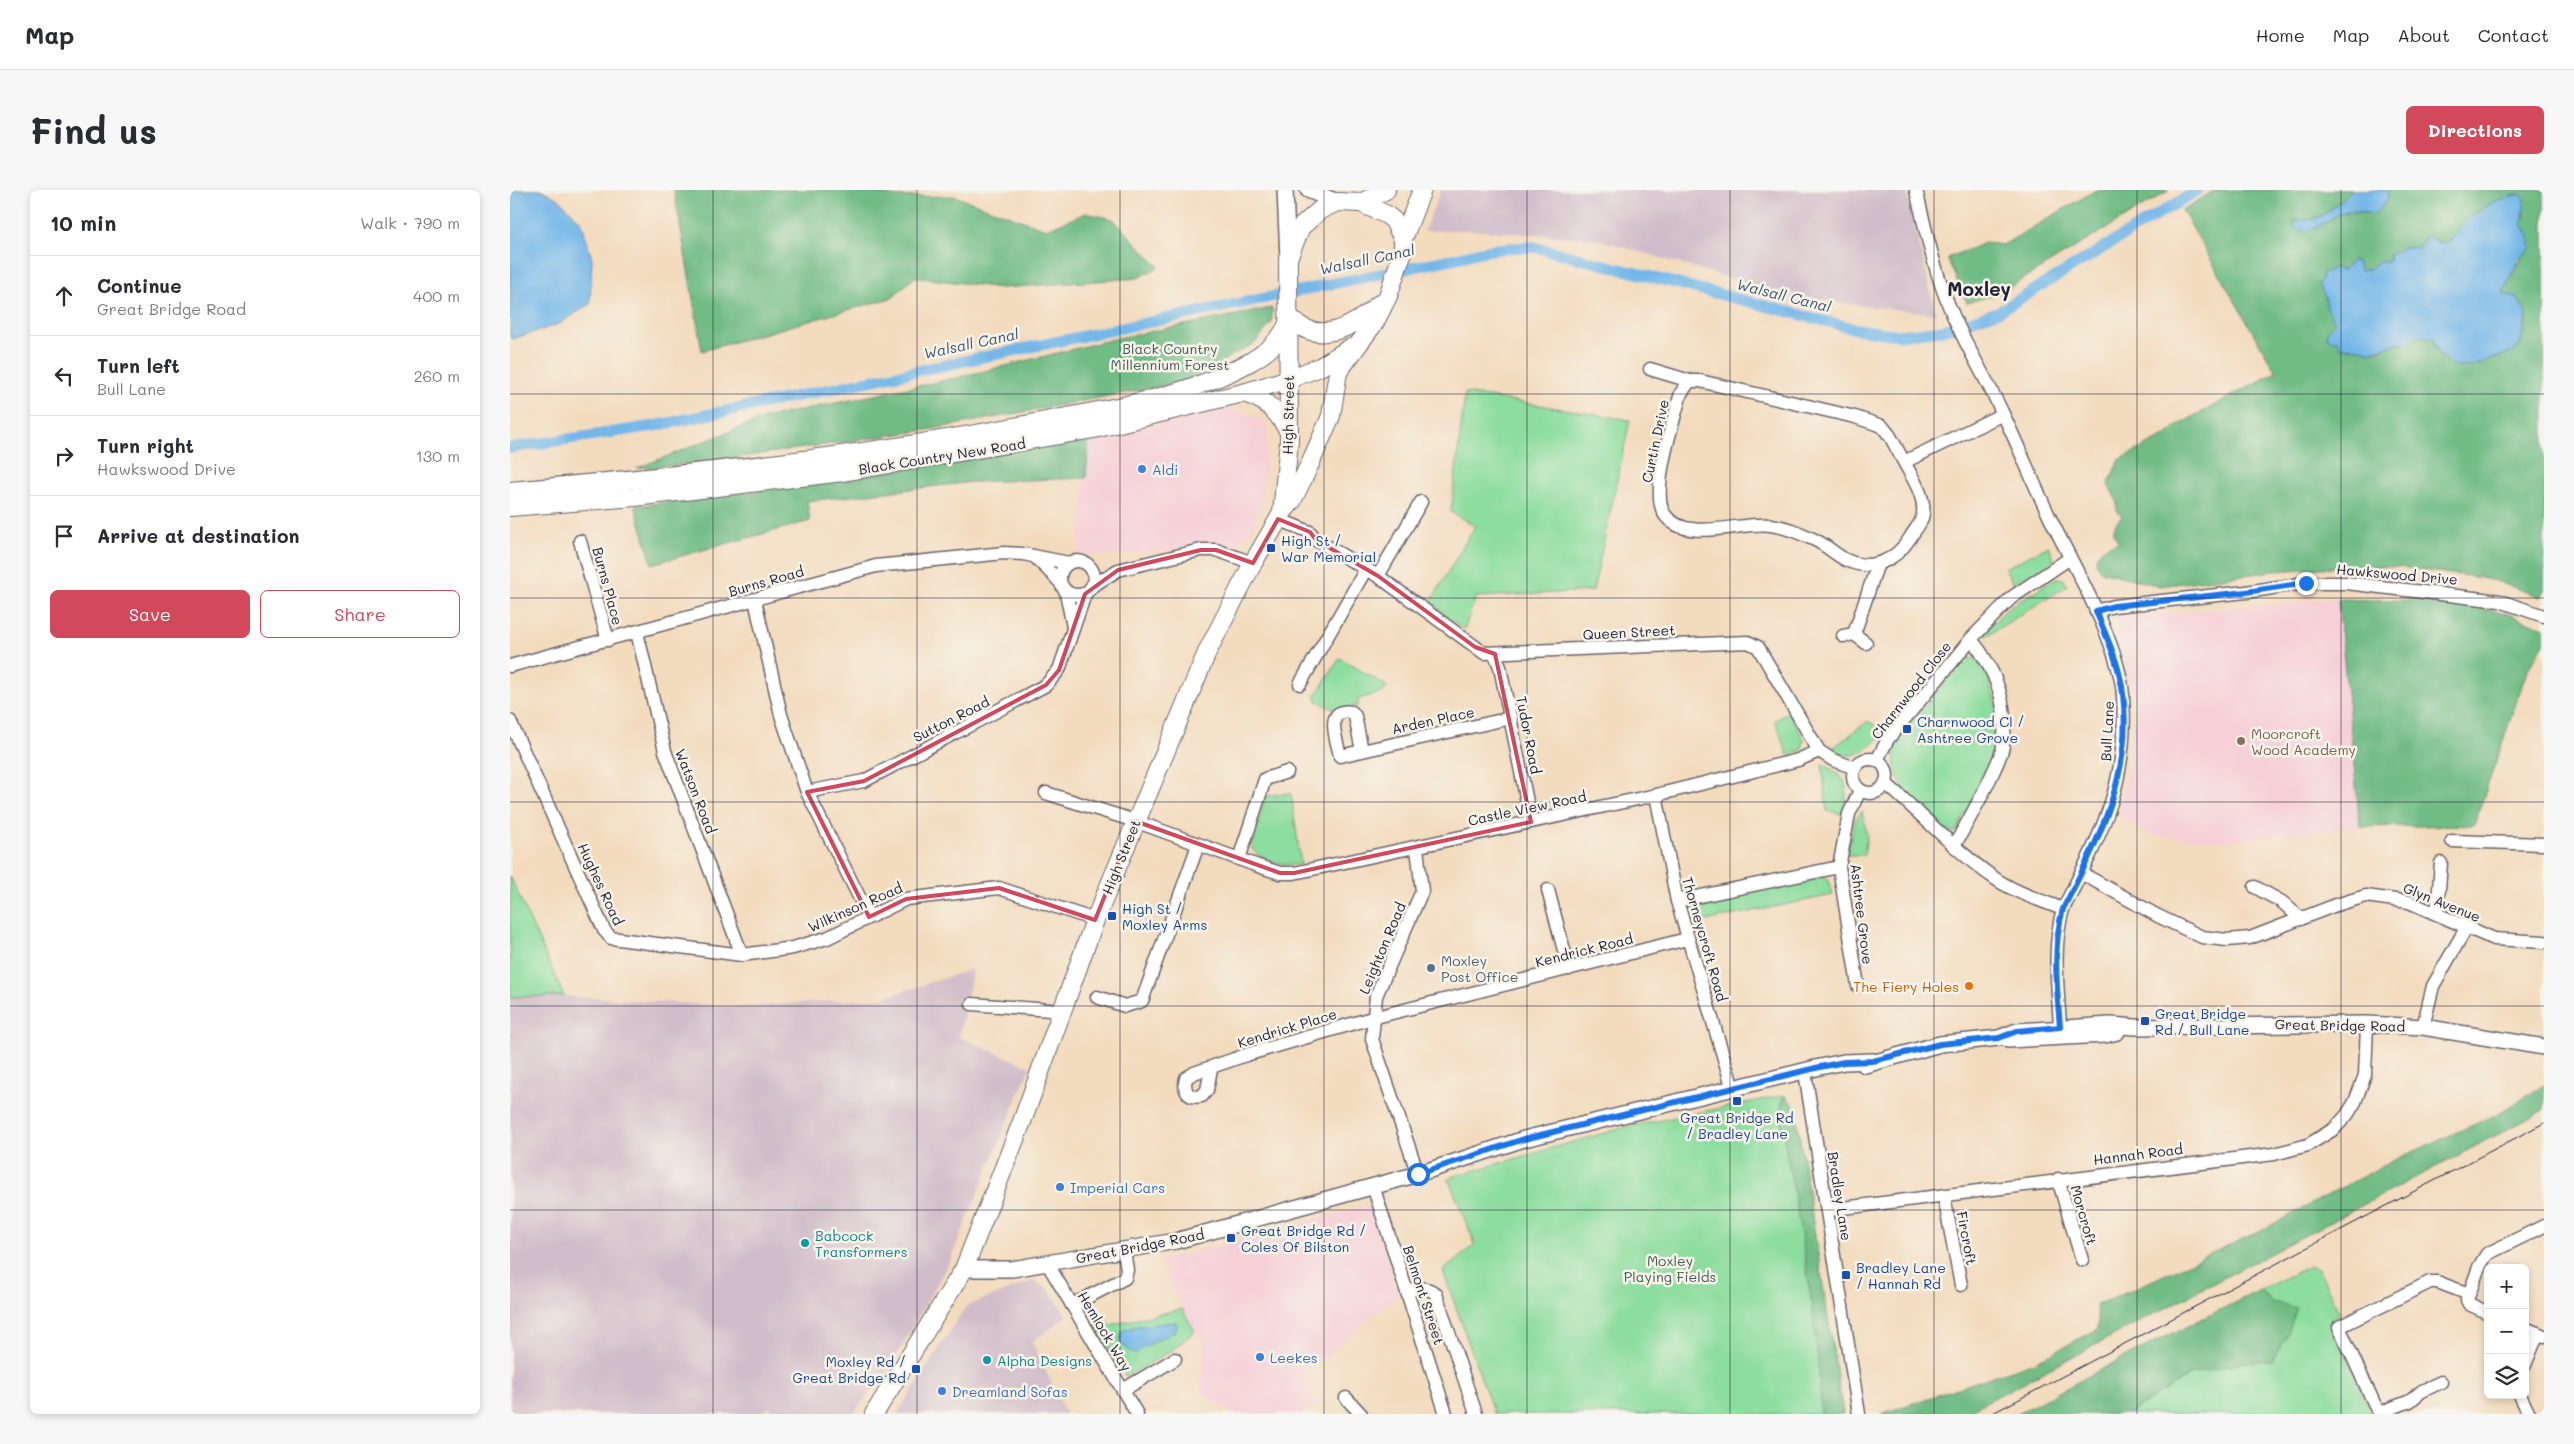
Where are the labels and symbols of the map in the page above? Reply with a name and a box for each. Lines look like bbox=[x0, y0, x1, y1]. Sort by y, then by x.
water label: Walsall Canal bbox=[1318, 239, 1417, 279]
water label: Walsall Canal bbox=[1735, 274, 1834, 316]
district label: Moxley bbox=[1947, 276, 2011, 301]
water label: Walsall Canal bbox=[922, 323, 1021, 363]
park label: Black Country Millennium Forest bbox=[1110, 339, 1230, 374]
street label: High Street bbox=[1278, 375, 1298, 455]
street label: Curtin Drive bbox=[1637, 398, 1673, 484]
street label: Black Country New Road bbox=[857, 433, 1027, 479]
place label: Aldi bbox=[1152, 460, 1178, 479]
marker: Aldi bbox=[1136, 463, 1148, 475]
place label: High St / War Memorial bbox=[1281, 531, 1376, 566]
marker: High St / War Memorial bbox=[1265, 542, 1277, 554]
street label: Burns Place bbox=[588, 545, 628, 627]
street label: Hawkswood Drive bbox=[2336, 559, 2458, 589]
street label: Burns Road bbox=[726, 561, 806, 601]
route end bbox=[2295, 572, 2318, 595]
street label: Queen Street bbox=[1582, 620, 1676, 644]
street label: Charnwood Close bbox=[1867, 637, 1955, 743]
street label: Sutton Road bbox=[910, 692, 993, 746]
street label: Tudor Road bbox=[1512, 694, 1546, 776]
street label: Bull Lane bbox=[2096, 700, 2118, 762]
street label: Arden Place bbox=[1390, 702, 1476, 738]
place label: Charnwood Cl / Ashtree Grove bbox=[1917, 712, 2025, 747]
marker: Charnwood Cl / Ashtree Grove bbox=[1901, 723, 1913, 735]
place label: Moorcroft Wood Academy bbox=[2251, 724, 2356, 759]
marker: Moorcroft Wood Academy bbox=[2235, 735, 2247, 747]
street label: Watson Road bbox=[671, 746, 721, 836]
street label: Castle View Road bbox=[1466, 786, 1588, 830]
street label: High Street bbox=[1097, 817, 1145, 897]
street label: Hughes Road bbox=[574, 840, 628, 928]
street label: Ashtree Grove bbox=[1846, 863, 1878, 965]
street label: Thorneycroft Road bbox=[1678, 874, 1732, 1004]
street label: Wilkinson Road bbox=[805, 878, 905, 936]
street label: Glyn Avenue bbox=[2400, 878, 2484, 926]
place label: High St / Moxley Arms bbox=[1122, 899, 1207, 934]
street label: Leighton Road bbox=[1354, 899, 1410, 997]
marker: High St / Moxley Arms bbox=[1106, 910, 1118, 922]
street label: Kendrick Road bbox=[1533, 929, 1635, 971]
place label: Moxley Post Office bbox=[1441, 951, 1518, 986]
marker: Moxley Post Office bbox=[1425, 962, 1437, 974]
place label: The Fiery Holes bbox=[1853, 977, 1959, 996]
marker: The Fiery Holes bbox=[1963, 980, 1975, 992]
street label: Kendrick Place bbox=[1235, 1004, 1339, 1052]
place label: Great Bridge Rd / Bull Lane bbox=[2155, 1004, 2250, 1039]
street label: Great Bridge Road bbox=[2275, 1014, 2406, 1036]
marker: Great Bridge Rd / Bull Lane bbox=[2139, 1015, 2151, 1027]
marker: Great Bridge Rd / Bradley Lane bbox=[1731, 1095, 1743, 1107]
place label: Great Bridge Rd / Bradley Lane bbox=[1680, 1108, 1794, 1143]
street label: Hannah Road bbox=[2092, 1139, 2184, 1169]
street label: Bradley Lane bbox=[1824, 1150, 1856, 1242]
route start bbox=[1407, 1163, 1430, 1186]
place label: Imperial Cars bbox=[1070, 1178, 1165, 1197]
marker: Imperial Cars bbox=[1054, 1181, 1066, 1193]
street label: Morcroft bbox=[2066, 1183, 2102, 1247]
street label: Fircroft bbox=[1952, 1210, 1982, 1266]
place label: Great Bridge Rd / Coles Of Bilston bbox=[1241, 1221, 1366, 1256]
street label: Great Bridge Road bbox=[1074, 1224, 1206, 1268]
place label: Babcock Transformers bbox=[815, 1226, 908, 1261]
marker: Great Bridge Rd / Coles Of Bilston bbox=[1225, 1232, 1237, 1244]
marker: Babcock Transformers bbox=[799, 1237, 811, 1249]
street label: Belmont Street bbox=[1399, 1243, 1449, 1347]
park label: Moxley Playing Fields bbox=[1624, 1251, 1716, 1286]
place label: Bradley Lane / Hannah Rd bbox=[1856, 1258, 1946, 1293]
marker: Bradley Lane / Hannah Rd bbox=[1840, 1269, 1852, 1281]
street label: Hemlock Way bbox=[1074, 1287, 1136, 1375]
place label: Leekes bbox=[1270, 1348, 1318, 1367]
place label: Alpha Designs bbox=[997, 1351, 1092, 1370]
marker: Leekes bbox=[1254, 1351, 1266, 1363]
place label: Moxley Rd / Great Bridge Rd bbox=[793, 1352, 906, 1387]
marker: Alpha Designs bbox=[981, 1354, 993, 1366]
marker: Moxley Rd / Great Bridge Rd bbox=[910, 1363, 922, 1375]
place label: Dreamland Sofas bbox=[952, 1382, 1068, 1401]
marker: Dreamland Sofas bbox=[936, 1385, 948, 1397]

